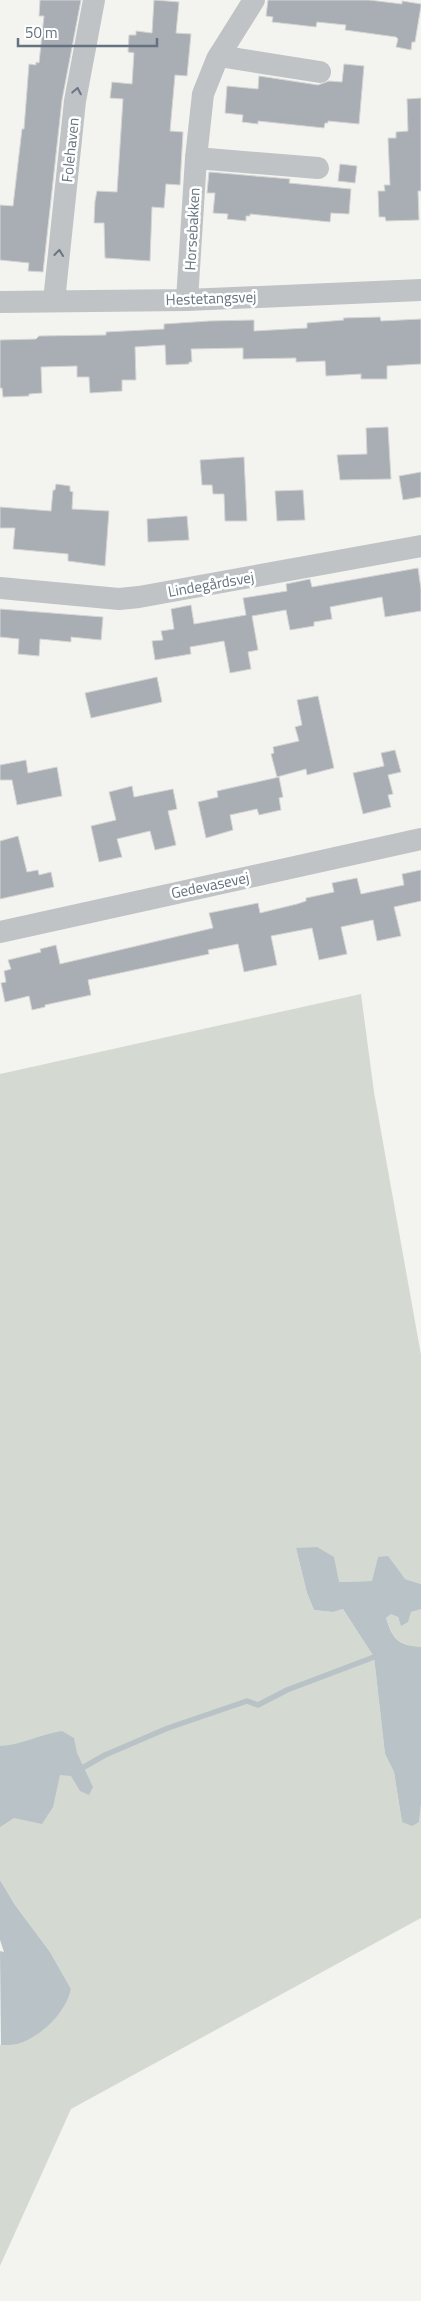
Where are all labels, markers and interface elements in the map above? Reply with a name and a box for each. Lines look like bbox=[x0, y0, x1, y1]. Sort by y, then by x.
scale bar bbox=[18, 15, 156, 47]
text: 50 m bbox=[25, 21, 58, 44]
one-way arrow bbox=[71, 87, 81, 96]
street label: Folehaven bbox=[55, 117, 85, 183]
street label: Horsebakken bbox=[178, 187, 206, 271]
one-way arrow bbox=[53, 249, 64, 257]
street label: Hestetangsvej bbox=[165, 285, 257, 311]
street label: Lindegårdsvej bbox=[166, 565, 256, 603]
street label: Gedevasevej bbox=[169, 866, 251, 904]

